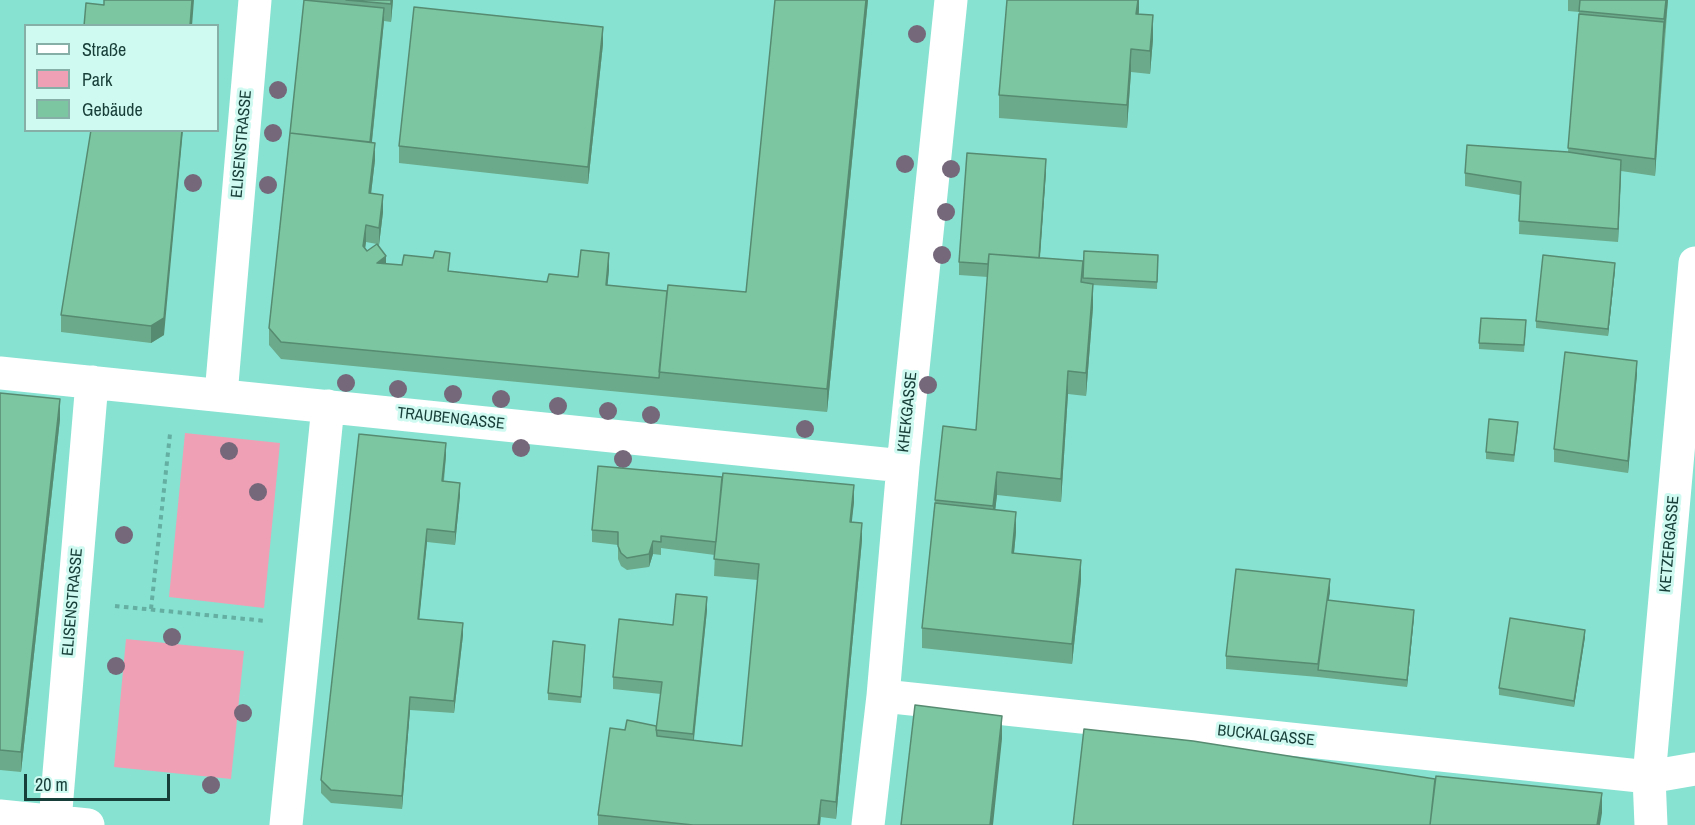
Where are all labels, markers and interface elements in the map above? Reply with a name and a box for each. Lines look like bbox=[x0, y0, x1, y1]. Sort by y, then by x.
legend bbox=[24, 24, 219, 132]
text: Straße bbox=[82, 37, 126, 62]
text: Park bbox=[82, 67, 112, 92]
street label: ELISENSTRASSE bbox=[228, 89, 256, 199]
text: Gebäude bbox=[82, 97, 143, 122]
street label: KHEKGASSE bbox=[894, 371, 922, 453]
street label: TRAUBENGASSE bbox=[396, 404, 506, 434]
street label: KETZERGASSE bbox=[1656, 495, 1684, 593]
street label: ELISENSTRASSE bbox=[59, 547, 87, 657]
street label: BUCKALGASSE bbox=[1216, 721, 1316, 751]
scale bar bbox=[27, 762, 172, 800]
text: 20 m bbox=[35, 772, 68, 797]

